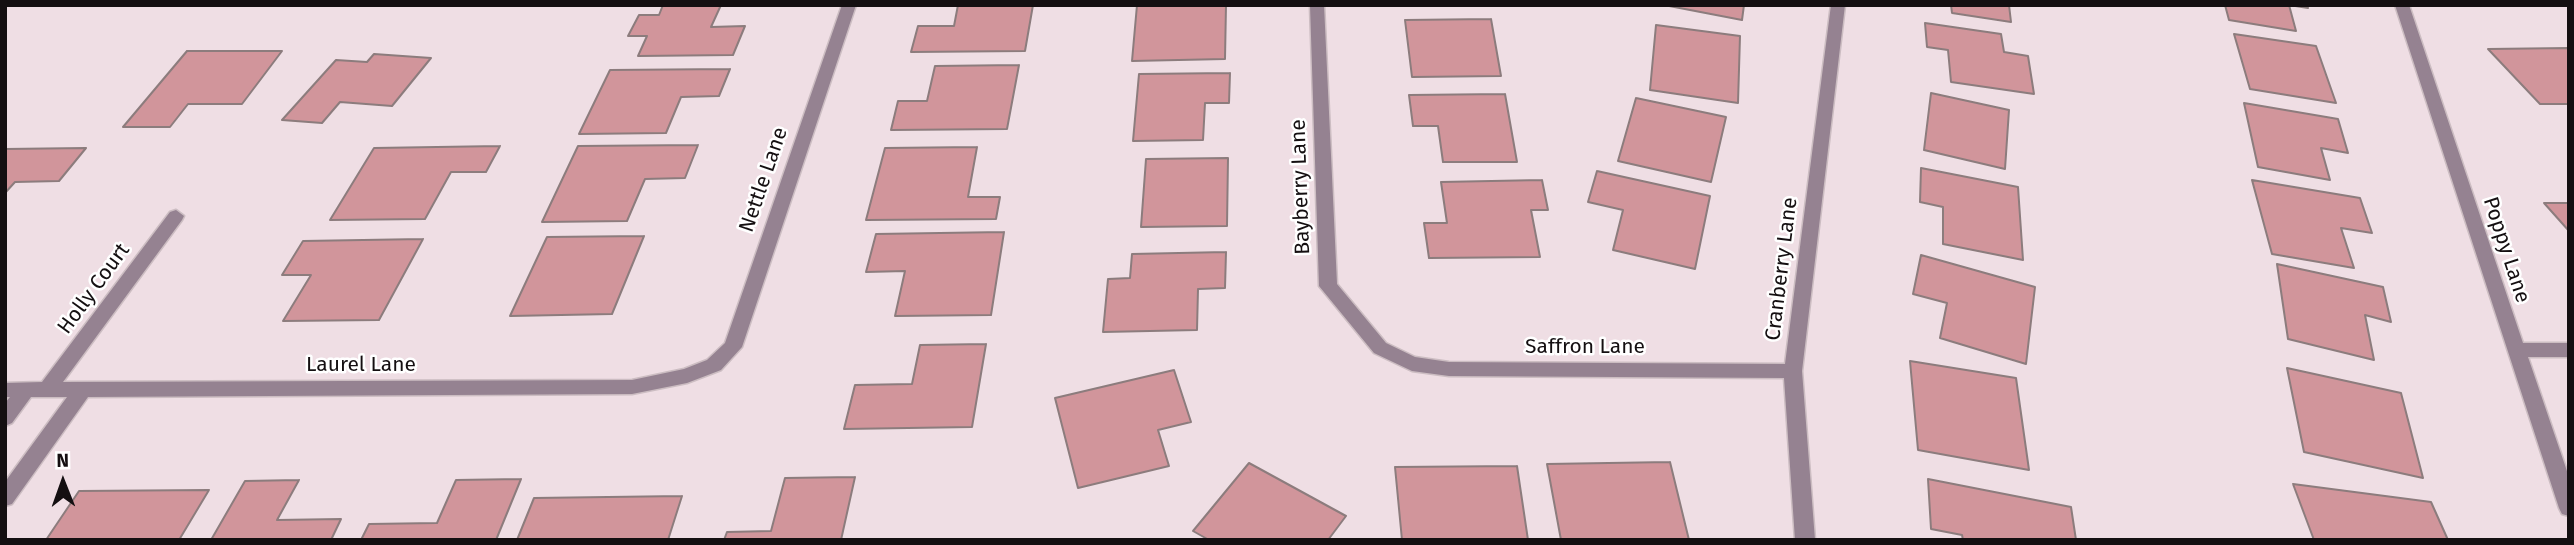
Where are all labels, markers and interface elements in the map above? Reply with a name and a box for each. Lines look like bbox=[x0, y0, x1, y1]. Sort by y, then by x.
street label: Bayberry Lane bbox=[1286, 119, 1316, 255]
street label: Nettle Lane bbox=[734, 124, 794, 236]
street label: Poppy Lane bbox=[2477, 194, 2535, 306]
street label: Cranberry Lane bbox=[1761, 196, 1803, 342]
street label: Holly Court bbox=[53, 239, 135, 339]
street label: Saffron Lane bbox=[1525, 334, 1645, 360]
street label: Laurel Lane bbox=[306, 352, 416, 378]
north arrow bbox=[28, 447, 98, 517]
text: N bbox=[56, 449, 69, 472]

